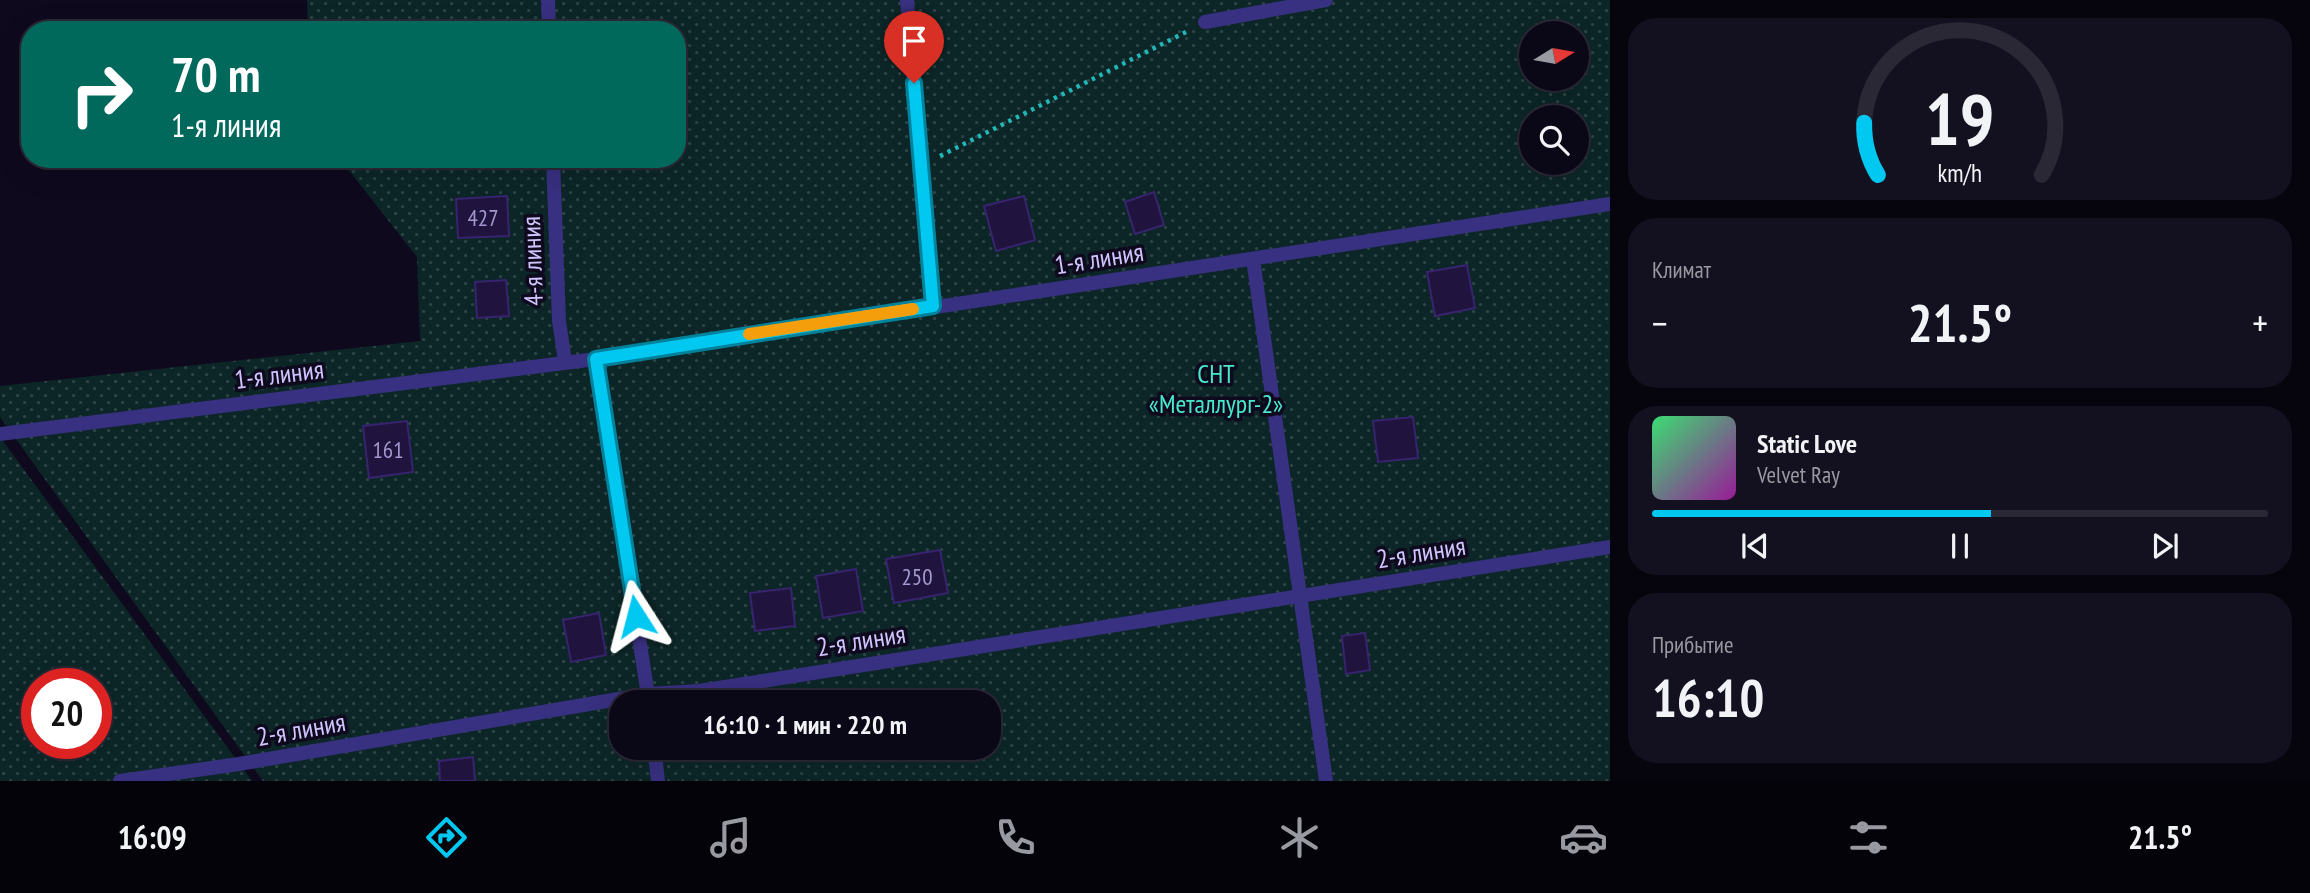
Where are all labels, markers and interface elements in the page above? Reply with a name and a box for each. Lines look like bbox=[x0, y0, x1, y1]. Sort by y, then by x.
pin bbox=[884, 11, 944, 83]
north arrow bbox=[1519, 21, 1589, 91]
map controls bbox=[1519, 21, 1589, 175]
icon: arrive bbox=[895, 22, 933, 60]
text: 70 m bbox=[171, 42, 260, 106]
icon: right bbox=[56, 49, 147, 140]
text: 19 bbox=[1925, 71, 1995, 165]
text: 1-я линия bbox=[171, 104, 281, 146]
button: search bbox=[1519, 105, 1589, 175]
text: km/h bbox=[1938, 157, 1982, 189]
house number: 427 bbox=[467, 203, 499, 232]
street label: 4-я линия bbox=[514, 216, 550, 306]
street label: 1-я линия bbox=[1052, 235, 1146, 281]
text: Климат bbox=[1652, 255, 1711, 284]
text: 21.5° bbox=[1908, 289, 2012, 356]
text: − bbox=[1652, 298, 1668, 347]
text: + bbox=[2252, 298, 2268, 347]
street label: 1-я линия bbox=[233, 352, 325, 396]
park label: СНТ «Металлург-2» bbox=[1149, 357, 1283, 420]
text: Static Love bbox=[1757, 427, 1857, 460]
house number: 161 bbox=[372, 435, 404, 464]
text: Velvet Ray bbox=[1757, 460, 1840, 489]
icon: previous bbox=[1736, 527, 1774, 565]
icon: pause bbox=[1941, 527, 1979, 565]
icon: next bbox=[2146, 527, 2184, 565]
street label: 2-я линия bbox=[1374, 529, 1468, 575]
house number: 250 bbox=[901, 562, 933, 591]
position arrow bbox=[599, 579, 673, 653]
street label: 2-я линия bbox=[814, 617, 908, 663]
text: Прибытие bbox=[1652, 630, 1733, 659]
text: 16:10 bbox=[1652, 664, 1764, 731]
speed limit sign: 20 bbox=[21, 668, 112, 759]
street label: 2-я линия bbox=[254, 705, 348, 753]
text: 16:10 · 1 мин · 220 m bbox=[703, 708, 907, 741]
icon: directions bbox=[422, 813, 471, 862]
icon: music bbox=[706, 813, 755, 862]
icon: phone bbox=[991, 813, 1040, 862]
icon: climate bbox=[1275, 813, 1324, 862]
icon: car bbox=[1559, 813, 1608, 862]
icon: filters bbox=[1844, 813, 1893, 862]
text: 16:09 bbox=[118, 816, 187, 858]
text: 21.5° bbox=[2128, 816, 2192, 858]

